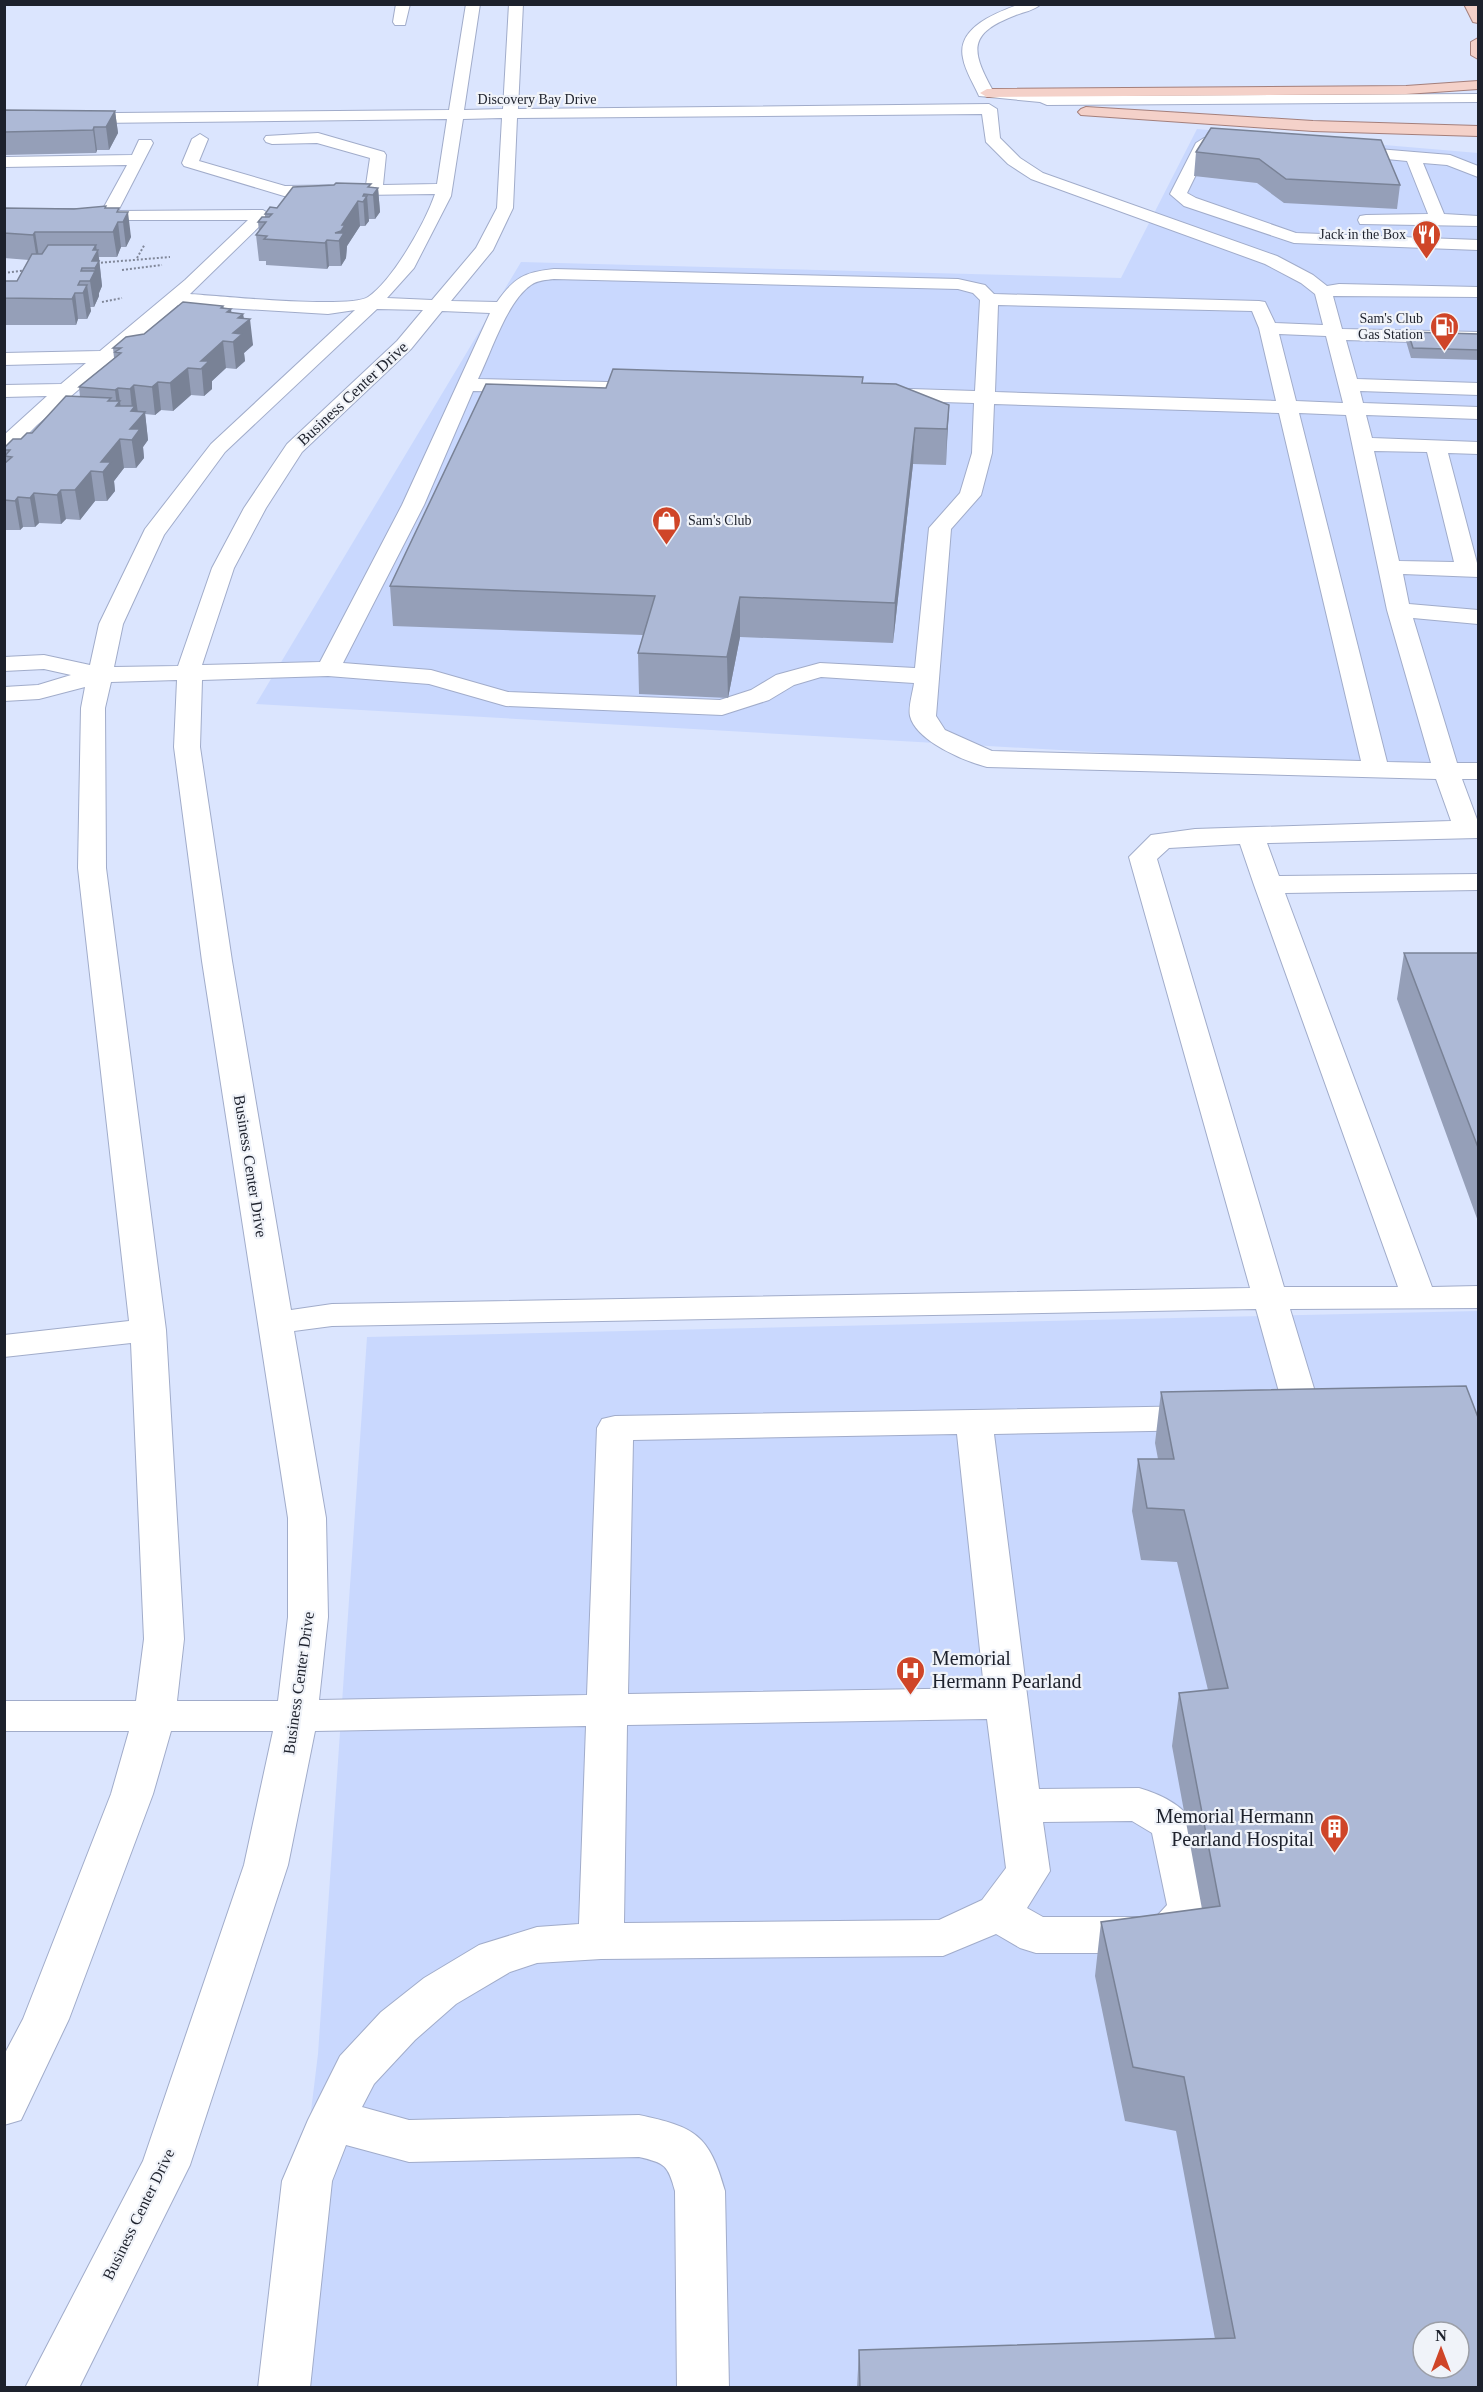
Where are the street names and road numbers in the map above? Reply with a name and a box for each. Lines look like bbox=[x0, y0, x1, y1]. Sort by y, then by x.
street label: Discovery Bay Drive bbox=[478, 92, 596, 107]
street label: Business Center Drive bbox=[294, 338, 411, 449]
street label: Business Center Drive bbox=[231, 1094, 270, 1239]
street label: Business Center Drive bbox=[280, 1611, 317, 1756]
street label: Business Center Drive bbox=[99, 2146, 178, 2283]

